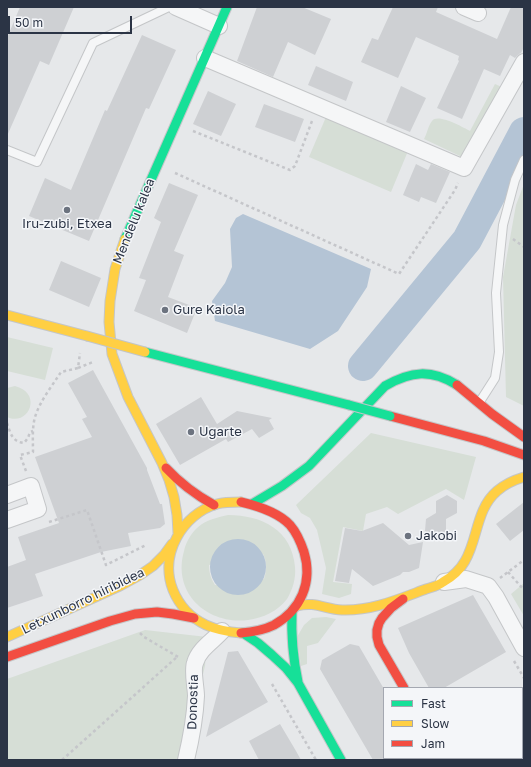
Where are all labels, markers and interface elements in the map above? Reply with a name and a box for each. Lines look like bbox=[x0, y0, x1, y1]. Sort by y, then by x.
scale bar bbox=[10, 8, 134, 34]
text: 50 m bbox=[15, 15, 43, 30]
street label: Mendelu kalea bbox=[110, 176, 158, 266]
marker: Iru-zubi, Etxea bbox=[62, 205, 72, 215]
place label: Iru-zubi, Etxea bbox=[22, 216, 112, 232]
place label: Gure Kaiola bbox=[173, 302, 245, 318]
marker: Gure Kaiola bbox=[160, 305, 170, 315]
place label: Ugarte bbox=[199, 424, 242, 440]
marker: Ugarte bbox=[186, 427, 196, 437]
place label: Jakobi bbox=[416, 528, 457, 544]
marker: Jakobi bbox=[403, 531, 413, 541]
street label: Letxunborro hiribidea bbox=[19, 565, 147, 637]
street label: Donostia bbox=[184, 674, 202, 730]
legend bbox=[383, 687, 523, 759]
text: Fast bbox=[421, 696, 446, 711]
text: Slow bbox=[421, 716, 449, 731]
text: Jam bbox=[421, 736, 445, 751]

